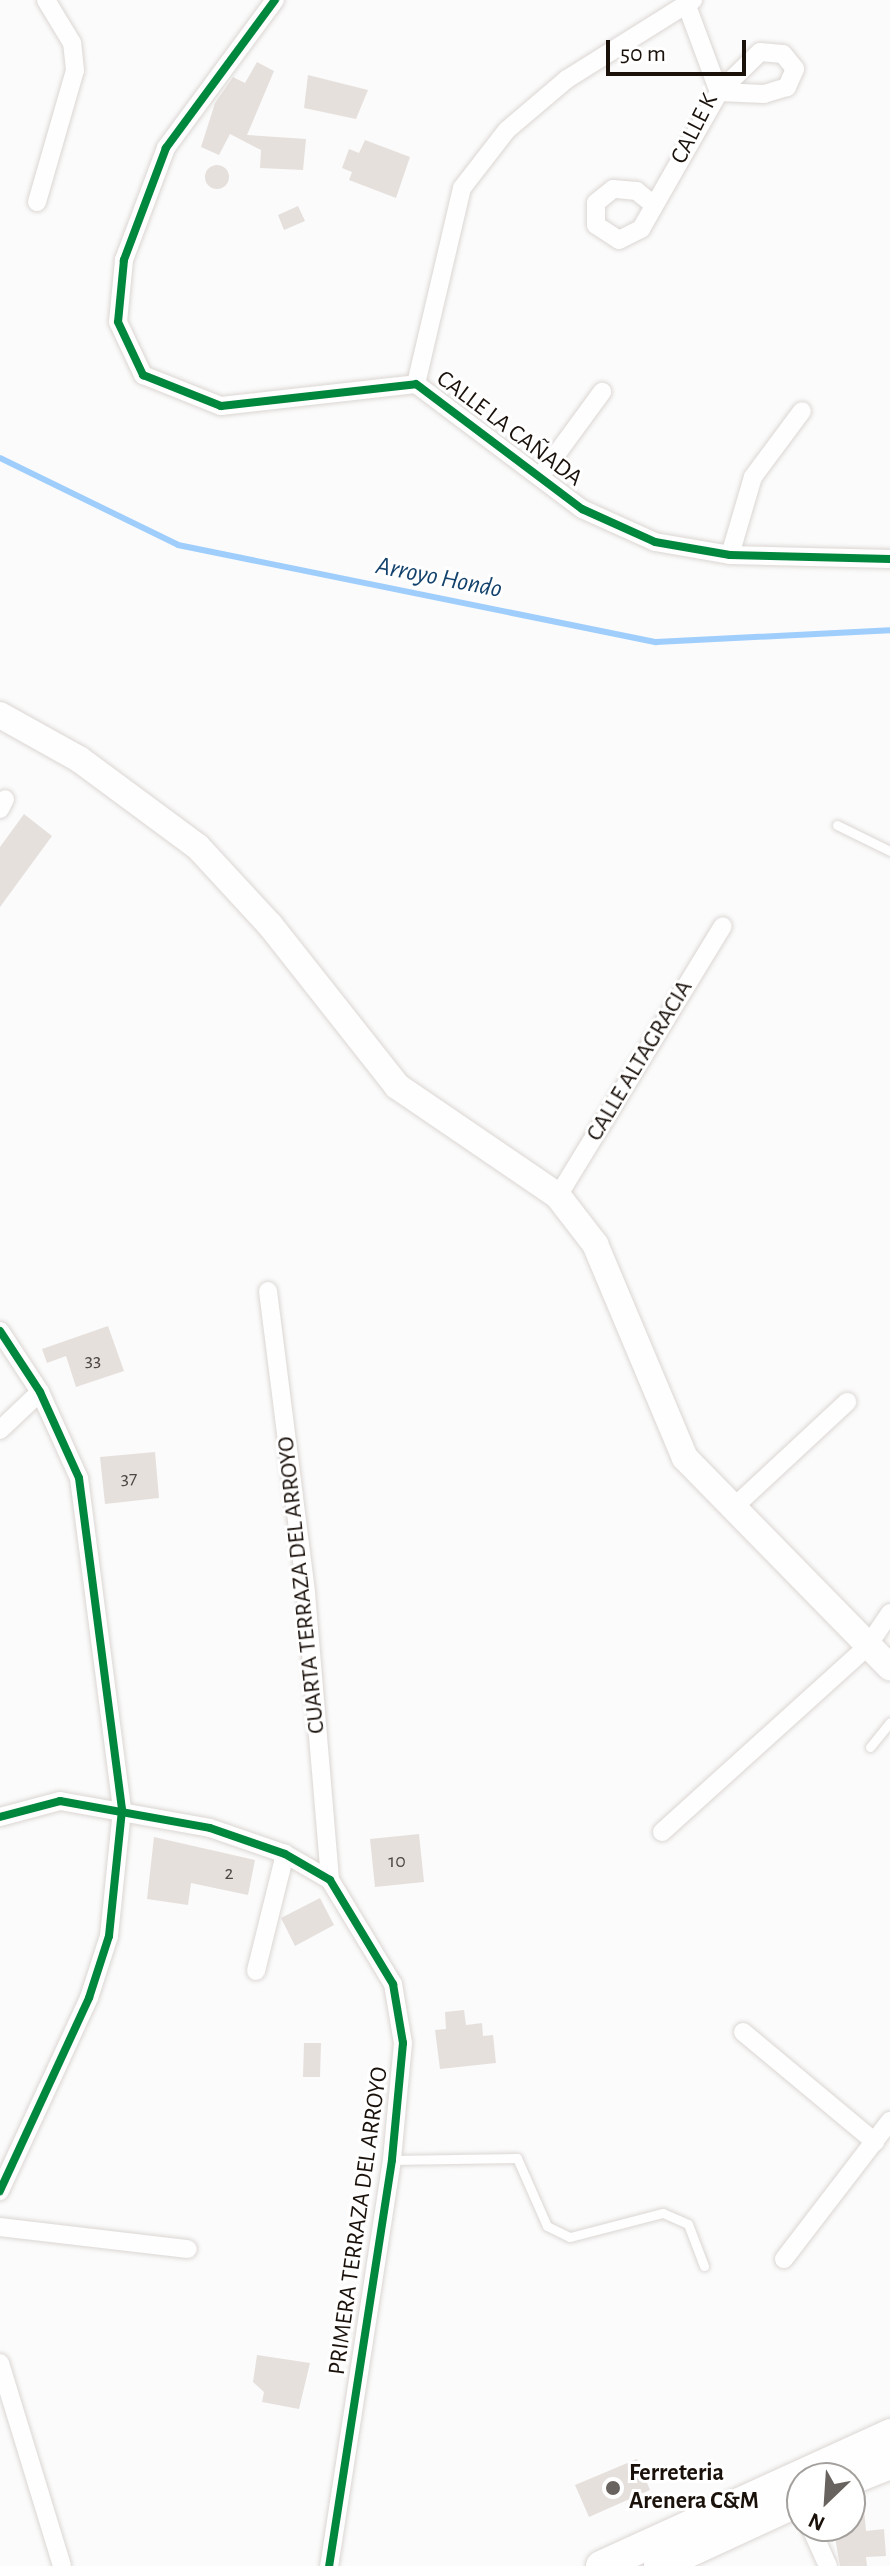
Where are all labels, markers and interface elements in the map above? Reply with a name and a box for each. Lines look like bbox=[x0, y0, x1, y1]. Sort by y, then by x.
scale bar bbox=[610, 24, 750, 74]
text: 50 m bbox=[620, 42, 666, 66]
street label: CALLE K bbox=[665, 89, 725, 169]
street label: CALLE LA CAÑADA bbox=[430, 365, 588, 493]
water label: Arroyo Hondo bbox=[373, 550, 505, 606]
street label: CALLE ALTAGRACIA bbox=[581, 975, 699, 1147]
house number: 33 bbox=[85, 1348, 101, 1372]
street label: CUARTA TERRAZA DEL ARROYO bbox=[272, 1435, 332, 1735]
house number: 37 bbox=[121, 1466, 137, 1490]
house number: 10 bbox=[388, 1849, 406, 1873]
house number: 2 bbox=[224, 1861, 234, 1885]
street label: PRIMERA TERRAZA DEL ARROYO bbox=[323, 2065, 395, 2377]
place label: Ferreteria Arenera C&M bbox=[629, 2460, 759, 2516]
north arrow bbox=[786, 2462, 866, 2542]
marker: Ferreteria Arenera C&M bbox=[604, 2479, 622, 2497]
text: N bbox=[805, 2509, 828, 2535]

